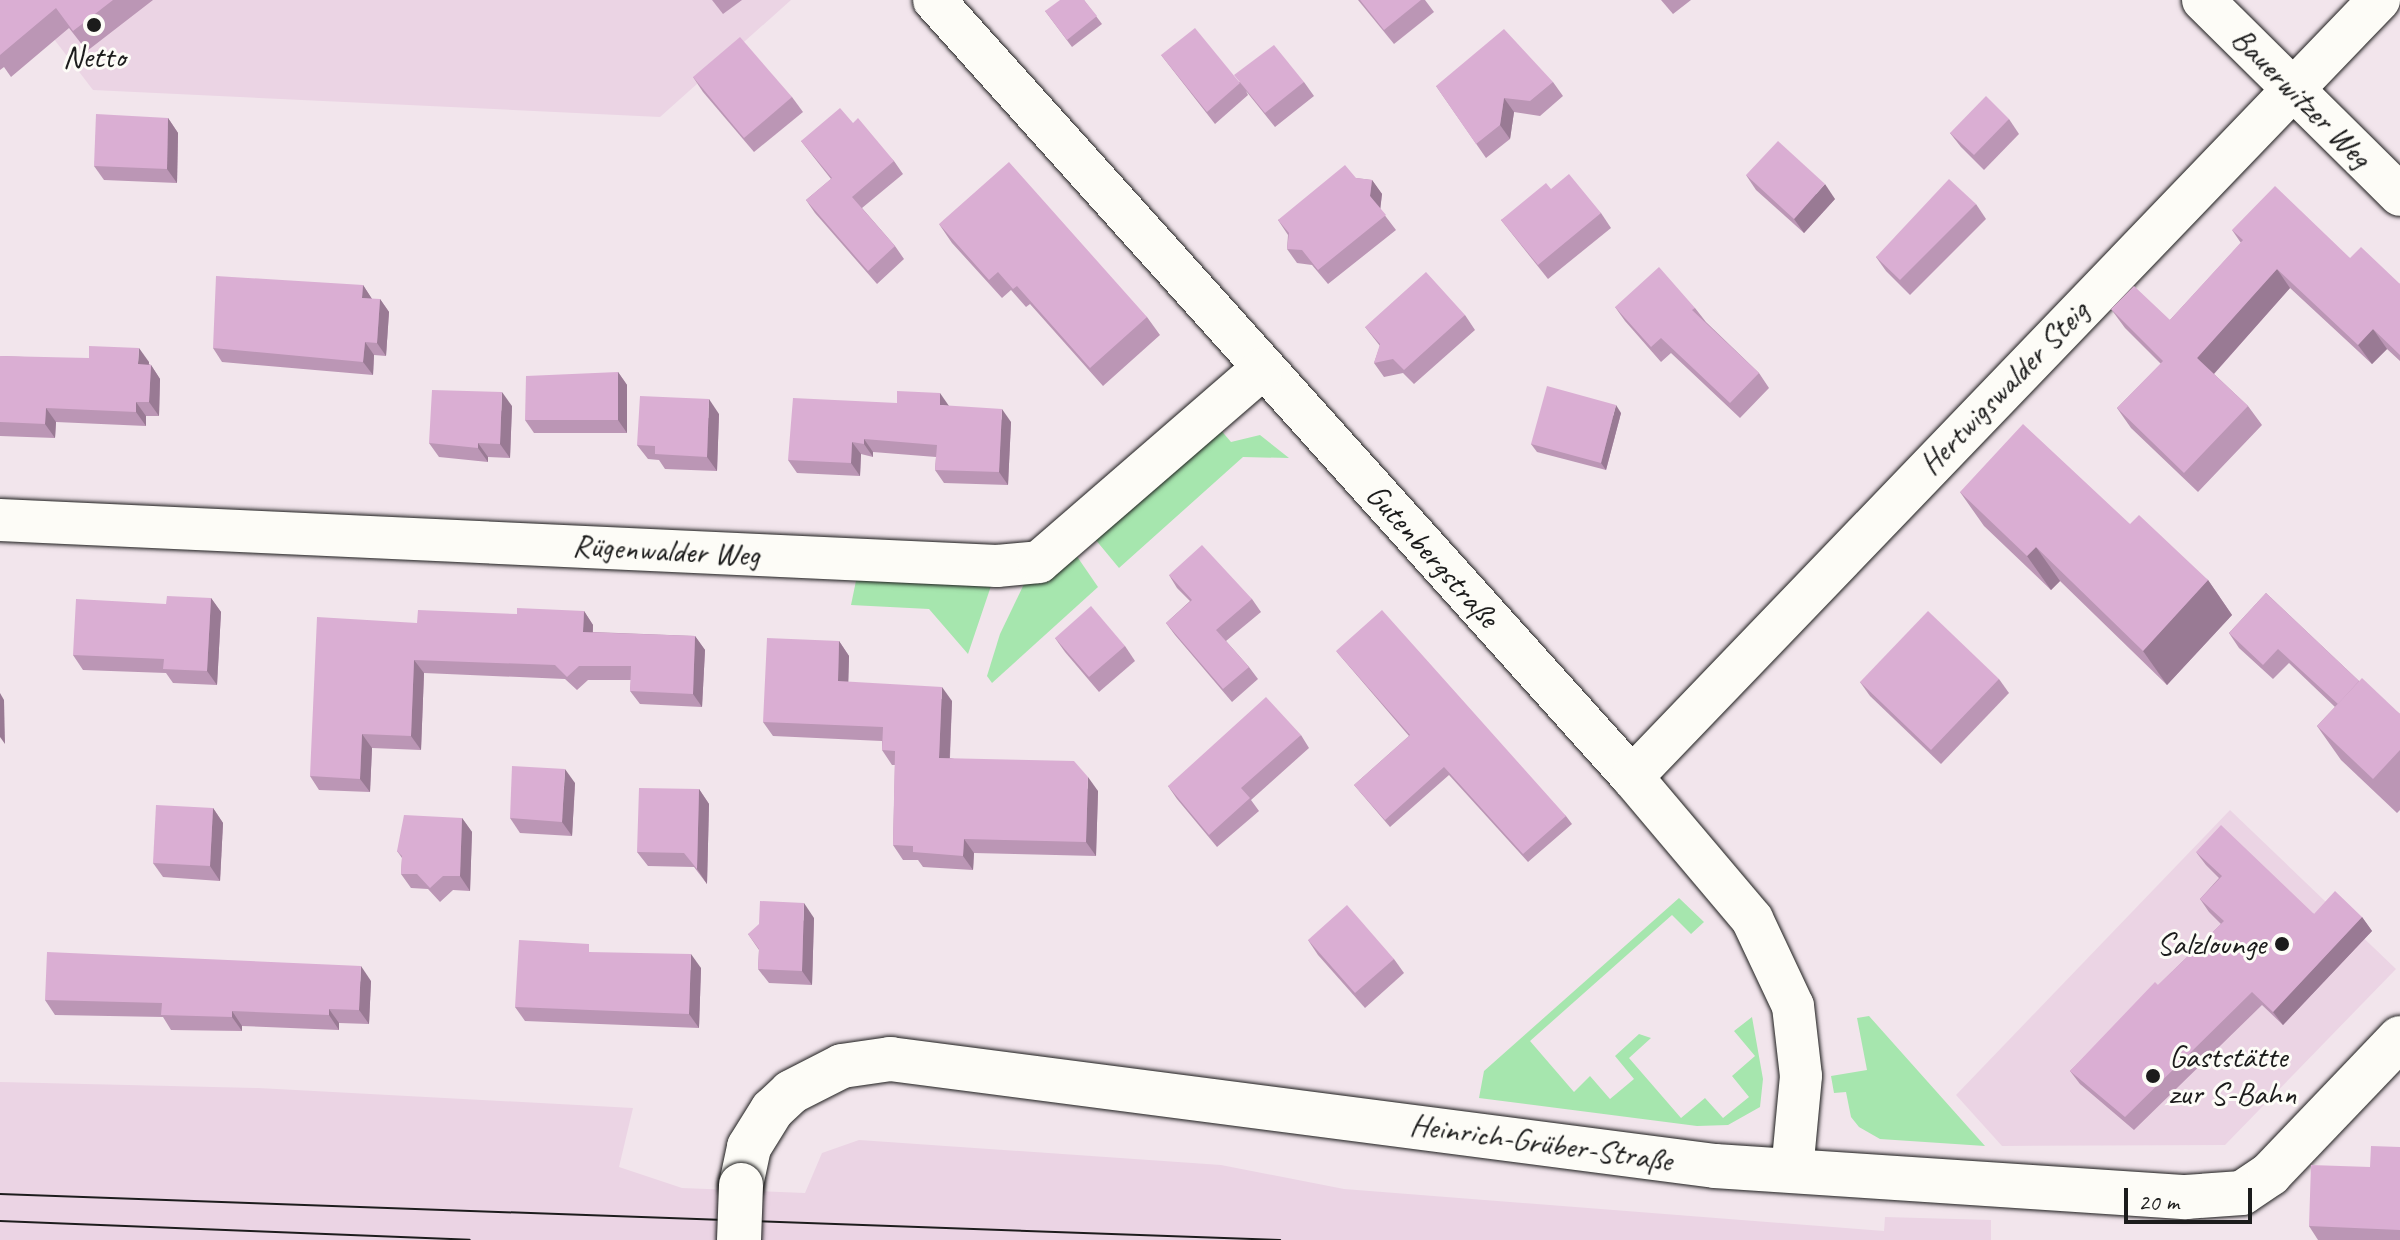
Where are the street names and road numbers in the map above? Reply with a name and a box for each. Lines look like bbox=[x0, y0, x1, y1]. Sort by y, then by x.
street label: Bauerwitzer Weg bbox=[2223, 20, 2379, 176]
street label: Hertwigswalder Steig bbox=[1911, 293, 2097, 483]
street label: Gutenbergstraße bbox=[1357, 476, 1507, 636]
street label: Rügenwalder Weg bbox=[571, 527, 761, 575]
street label: Heinrich-Grüber-Straße bbox=[1408, 1106, 1674, 1180]

